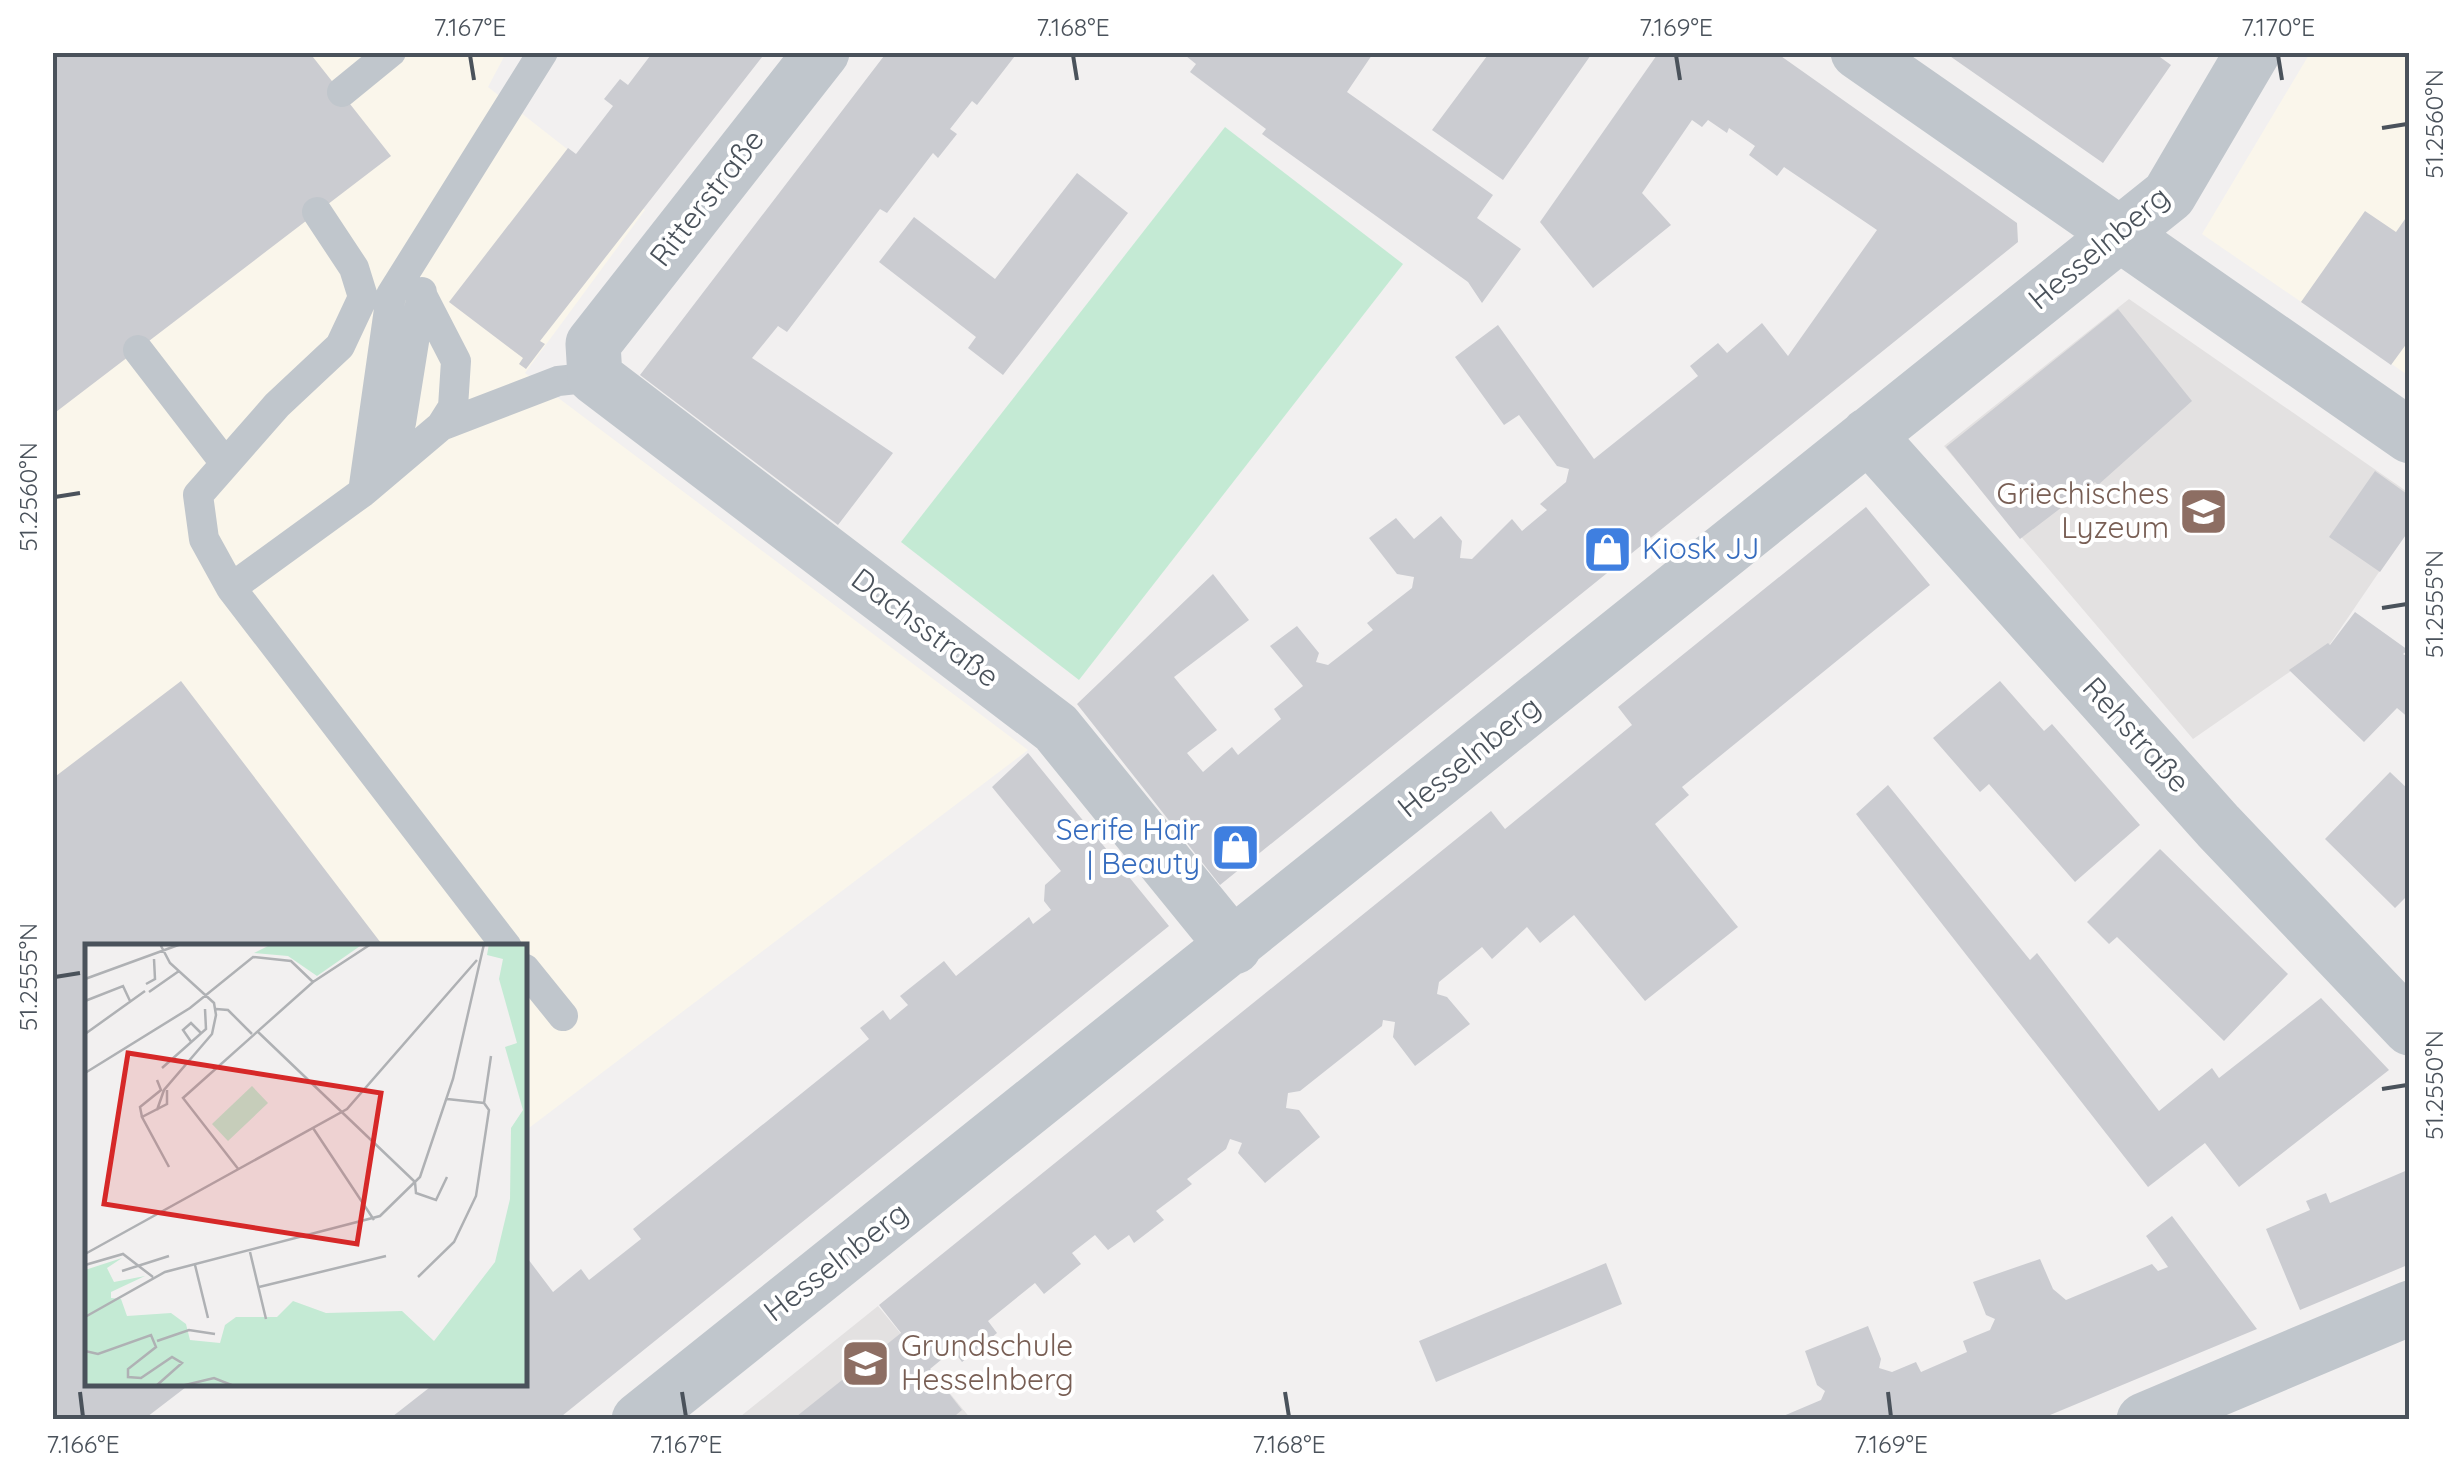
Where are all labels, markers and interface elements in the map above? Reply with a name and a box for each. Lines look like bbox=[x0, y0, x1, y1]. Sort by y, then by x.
text: 7.167°E bbox=[434, 11, 506, 42]
text: 7.168°E bbox=[1036, 11, 1110, 42]
text: 7.169°E bbox=[1639, 11, 1713, 42]
text: 7.170°E bbox=[2241, 11, 2315, 42]
text: 51.2560°N bbox=[2418, 69, 2449, 179]
street label: Ritterstraße bbox=[641, 121, 772, 274]
street label: Hesselnberg bbox=[2020, 177, 2177, 317]
text: 51.2560°N bbox=[12, 442, 43, 552]
place label: Griechisches Lyzeum bbox=[1997, 474, 2169, 546]
school or university icon: Griechisches Lyzeum bbox=[2178, 485, 2230, 537]
shop icon: Kiosk JJ bbox=[1581, 523, 1633, 575]
place label: Kiosk JJ bbox=[1642, 529, 1759, 567]
text: 51.2555°N bbox=[2418, 550, 2449, 658]
street label: Dachsstraße bbox=[844, 559, 1007, 695]
street label: Rehstraße bbox=[2075, 669, 2199, 800]
street label: Hesselnberg bbox=[1389, 687, 1547, 825]
place label: Serife Hair | Beauty bbox=[1056, 810, 1200, 882]
shop icon: Serife Hair | Beauty bbox=[1209, 821, 1261, 873]
text: 51.2555°N bbox=[12, 923, 43, 1031]
inset map bbox=[85, 944, 528, 1387]
text: 51.2550°N bbox=[2418, 1030, 2449, 1140]
street label: Hesselnberg bbox=[756, 1193, 915, 1329]
place label: Grundschule Hesselnberg bbox=[901, 1326, 1074, 1398]
school or university icon: Grundschule Hesselnberg bbox=[840, 1337, 892, 1389]
text: 7.166°E bbox=[46, 1428, 120, 1459]
text: 7.167°E bbox=[650, 1428, 722, 1459]
text: 7.168°E bbox=[1252, 1428, 1326, 1459]
text: 7.169°E bbox=[1854, 1428, 1928, 1459]

